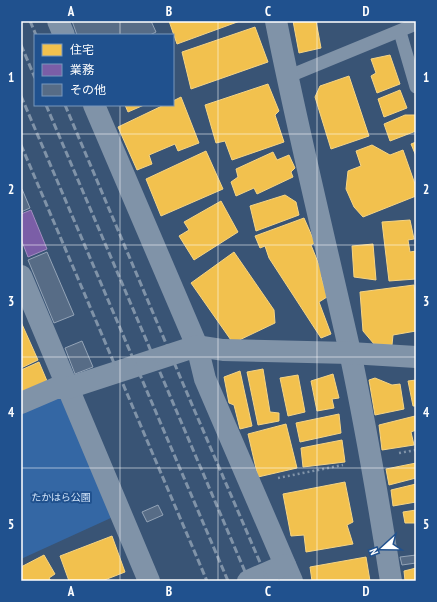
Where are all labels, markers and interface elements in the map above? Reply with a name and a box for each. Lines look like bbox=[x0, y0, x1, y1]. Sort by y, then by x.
text: A bbox=[67, 3, 75, 20]
text: B bbox=[166, 3, 172, 20]
text: C bbox=[265, 3, 271, 20]
text: D bbox=[363, 3, 370, 20]
legend bbox=[34, 34, 174, 106]
text: 住宅 bbox=[70, 42, 94, 57]
text: 業務 bbox=[70, 62, 94, 77]
text: 1 bbox=[8, 69, 14, 86]
text: 1 bbox=[423, 69, 429, 86]
text: その他 bbox=[70, 82, 106, 97]
text: 2 bbox=[8, 181, 14, 198]
text: 2 bbox=[423, 181, 429, 198]
text: 3 bbox=[8, 293, 14, 310]
text: 3 bbox=[423, 293, 429, 310]
text: 4 bbox=[8, 404, 15, 421]
text: 4 bbox=[423, 404, 430, 421]
park label: たかはら公園 bbox=[31, 491, 91, 504]
text: 5 bbox=[8, 516, 14, 533]
text: 5 bbox=[423, 516, 429, 533]
north arrow bbox=[363, 528, 403, 568]
text: N bbox=[366, 546, 381, 557]
text: A bbox=[67, 583, 75, 600]
text: B bbox=[166, 583, 172, 600]
text: C bbox=[265, 583, 271, 600]
text: D bbox=[363, 583, 370, 600]

